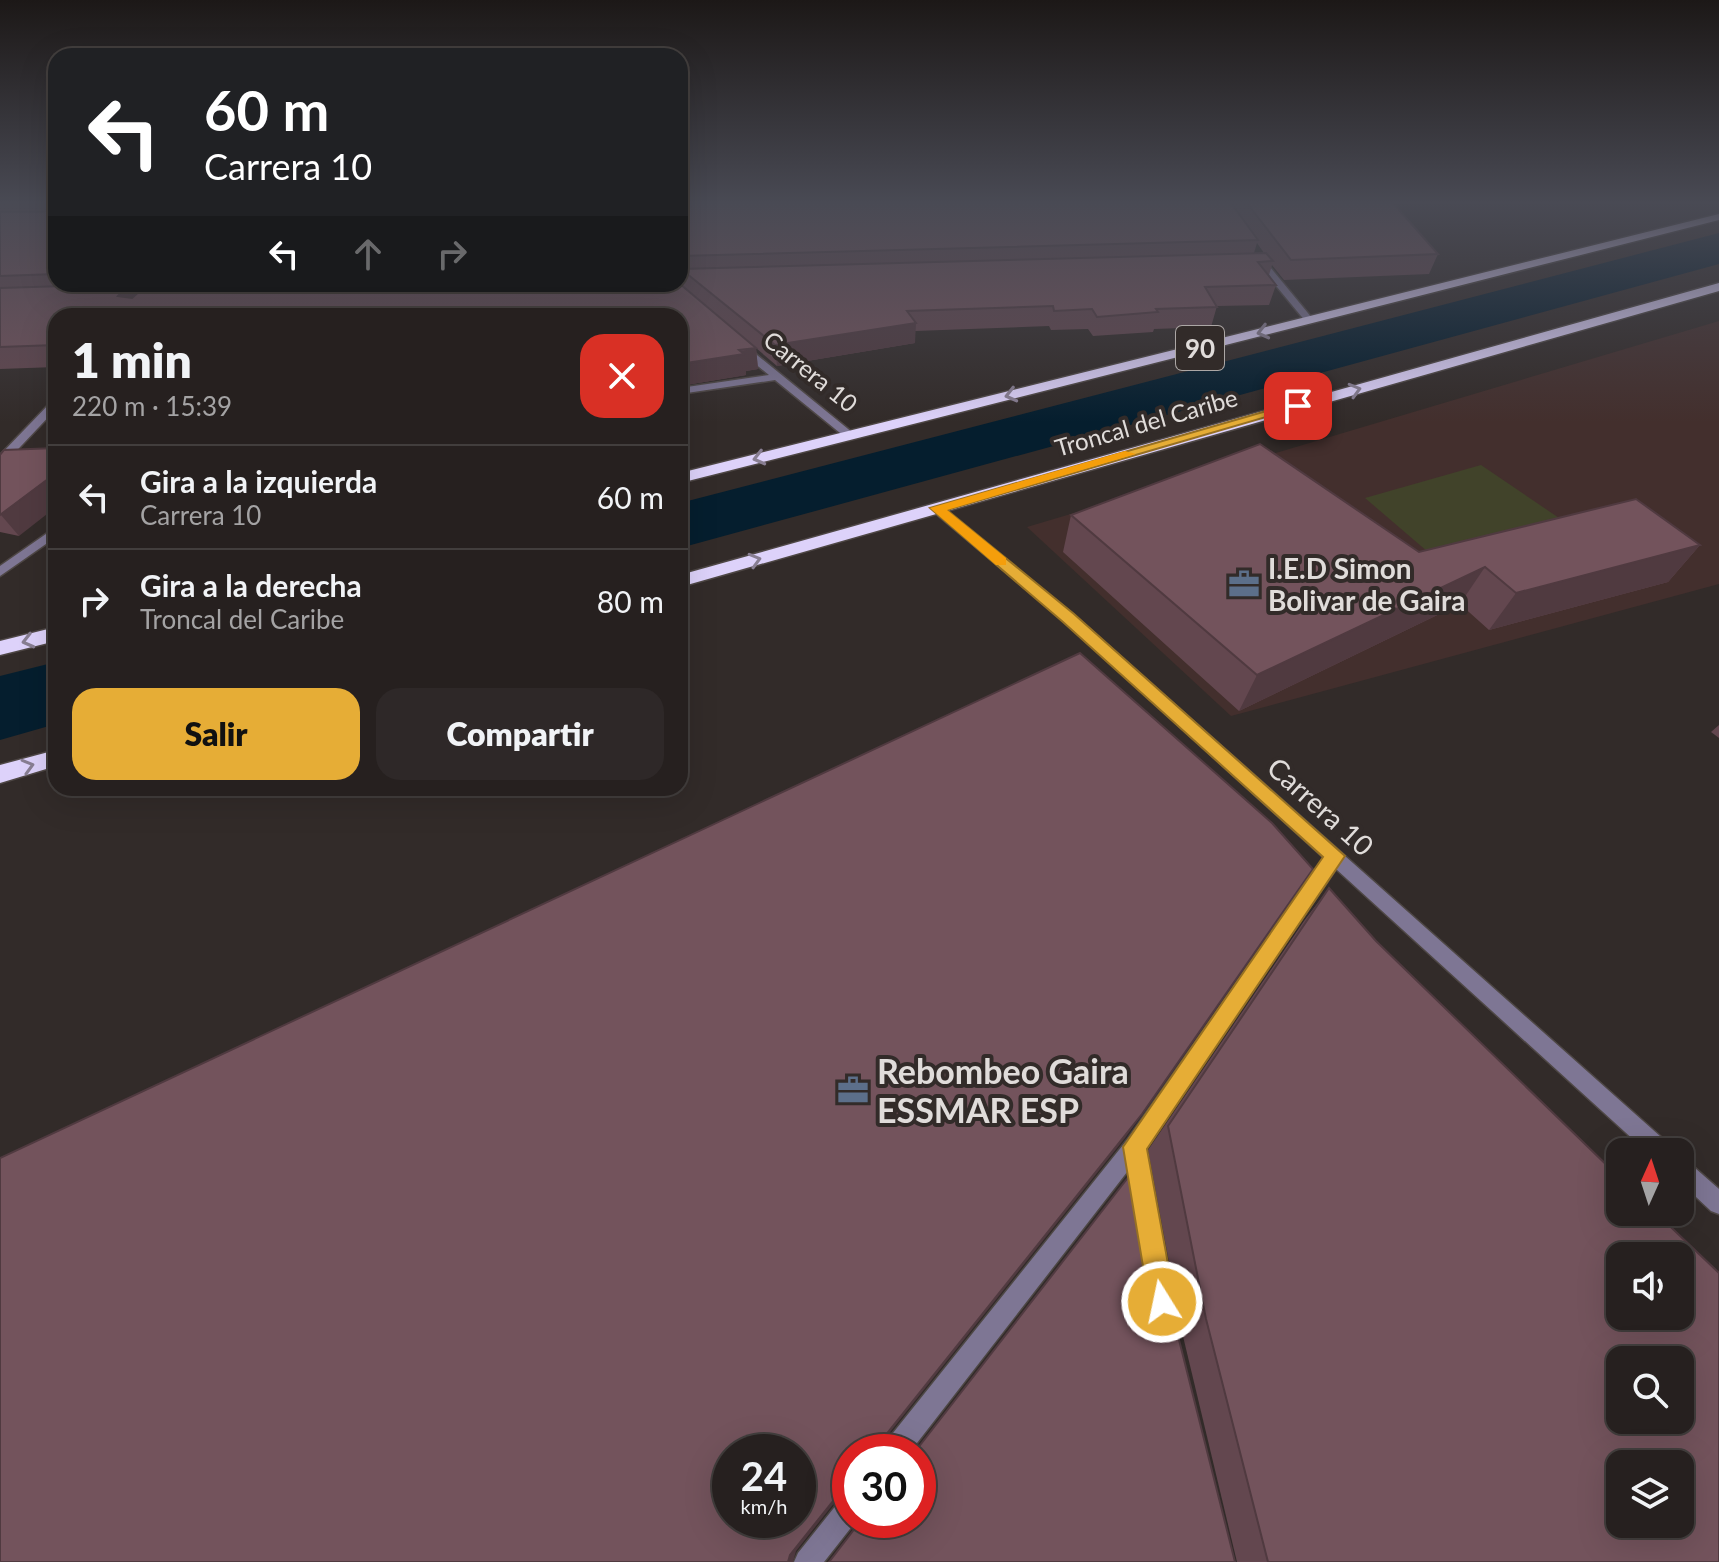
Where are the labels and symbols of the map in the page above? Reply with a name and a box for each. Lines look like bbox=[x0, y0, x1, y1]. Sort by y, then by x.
one-way arrow bbox=[1257, 322, 1271, 339]
street label: Carrera 10 bbox=[758, 324, 864, 418]
road number: 90 bbox=[1176, 326, 1224, 370]
pin bbox=[1264, 372, 1332, 440]
street label: Troncal del Caribe bbox=[1051, 382, 1241, 462]
one-way arrow bbox=[1348, 382, 1362, 399]
one-way arrow bbox=[1004, 386, 1018, 403]
one-way arrow bbox=[752, 449, 766, 466]
place label: I.E.D Simon Bolivar de Gaira bbox=[1268, 551, 1465, 617]
one-way arrow bbox=[748, 553, 762, 569]
office icon: I.E.D Simon Bolivar de Gaira bbox=[1227, 567, 1261, 601]
one-way arrow bbox=[22, 631, 35, 648]
street label: Carrera 10 bbox=[1261, 750, 1381, 862]
one-way arrow bbox=[21, 759, 34, 775]
place label: Rebombeo Gaira ESSMAR ESP bbox=[877, 1050, 1129, 1130]
office icon: Rebombeo Gaira ESSMAR ESP bbox=[836, 1073, 870, 1107]
north arrow bbox=[1606, 1138, 1694, 1226]
position arrow bbox=[1120, 1260, 1204, 1344]
speed limit sign: 30 bbox=[832, 1434, 936, 1538]

